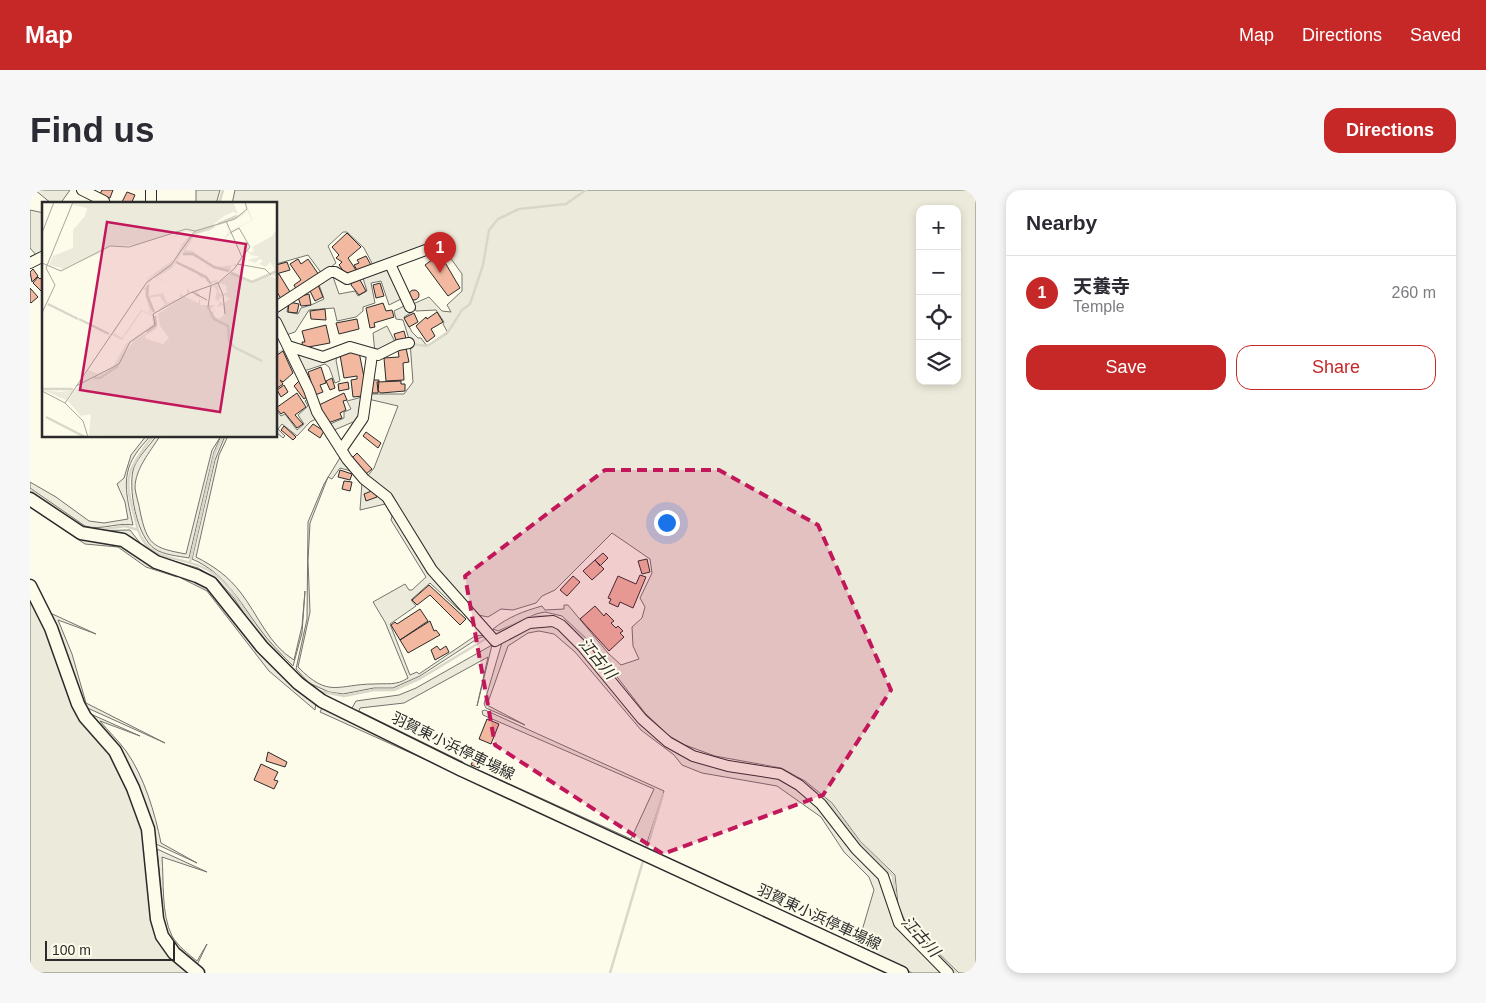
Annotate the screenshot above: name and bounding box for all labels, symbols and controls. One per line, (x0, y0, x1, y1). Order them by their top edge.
text: Map (25, 21, 73, 48)
text: Map (1239, 25, 1274, 45)
text: Directions (1302, 25, 1382, 45)
text: Saved (1410, 25, 1461, 45)
button: Directions (1324, 108, 1456, 153)
text: Find us (30, 110, 154, 149)
inset map (42, 202, 278, 438)
map controls (916, 205, 961, 385)
button: + (916, 205, 961, 250)
text: Nearby (1026, 211, 1097, 234)
pin: 1 (424, 232, 456, 273)
button: − (916, 250, 961, 295)
text: 天養寺 (1073, 276, 1130, 297)
text: 1 (1038, 284, 1046, 301)
text: 260 m (1392, 284, 1436, 301)
button: locate (916, 295, 961, 340)
text: Temple (1073, 298, 1125, 315)
button: layers (916, 340, 961, 385)
button: Save (1026, 345, 1226, 390)
button: Share (1236, 345, 1436, 390)
your location (654, 510, 680, 536)
water label: 江古川 (576, 634, 621, 684)
street label: 羽賀東小浜停車場線 (389, 708, 518, 783)
street label: 羽賀東小浜停車場線 (754, 880, 884, 953)
water label: 江古川 (898, 913, 944, 961)
scale bar (45, 938, 175, 961)
text: 100 m (52, 942, 91, 958)

